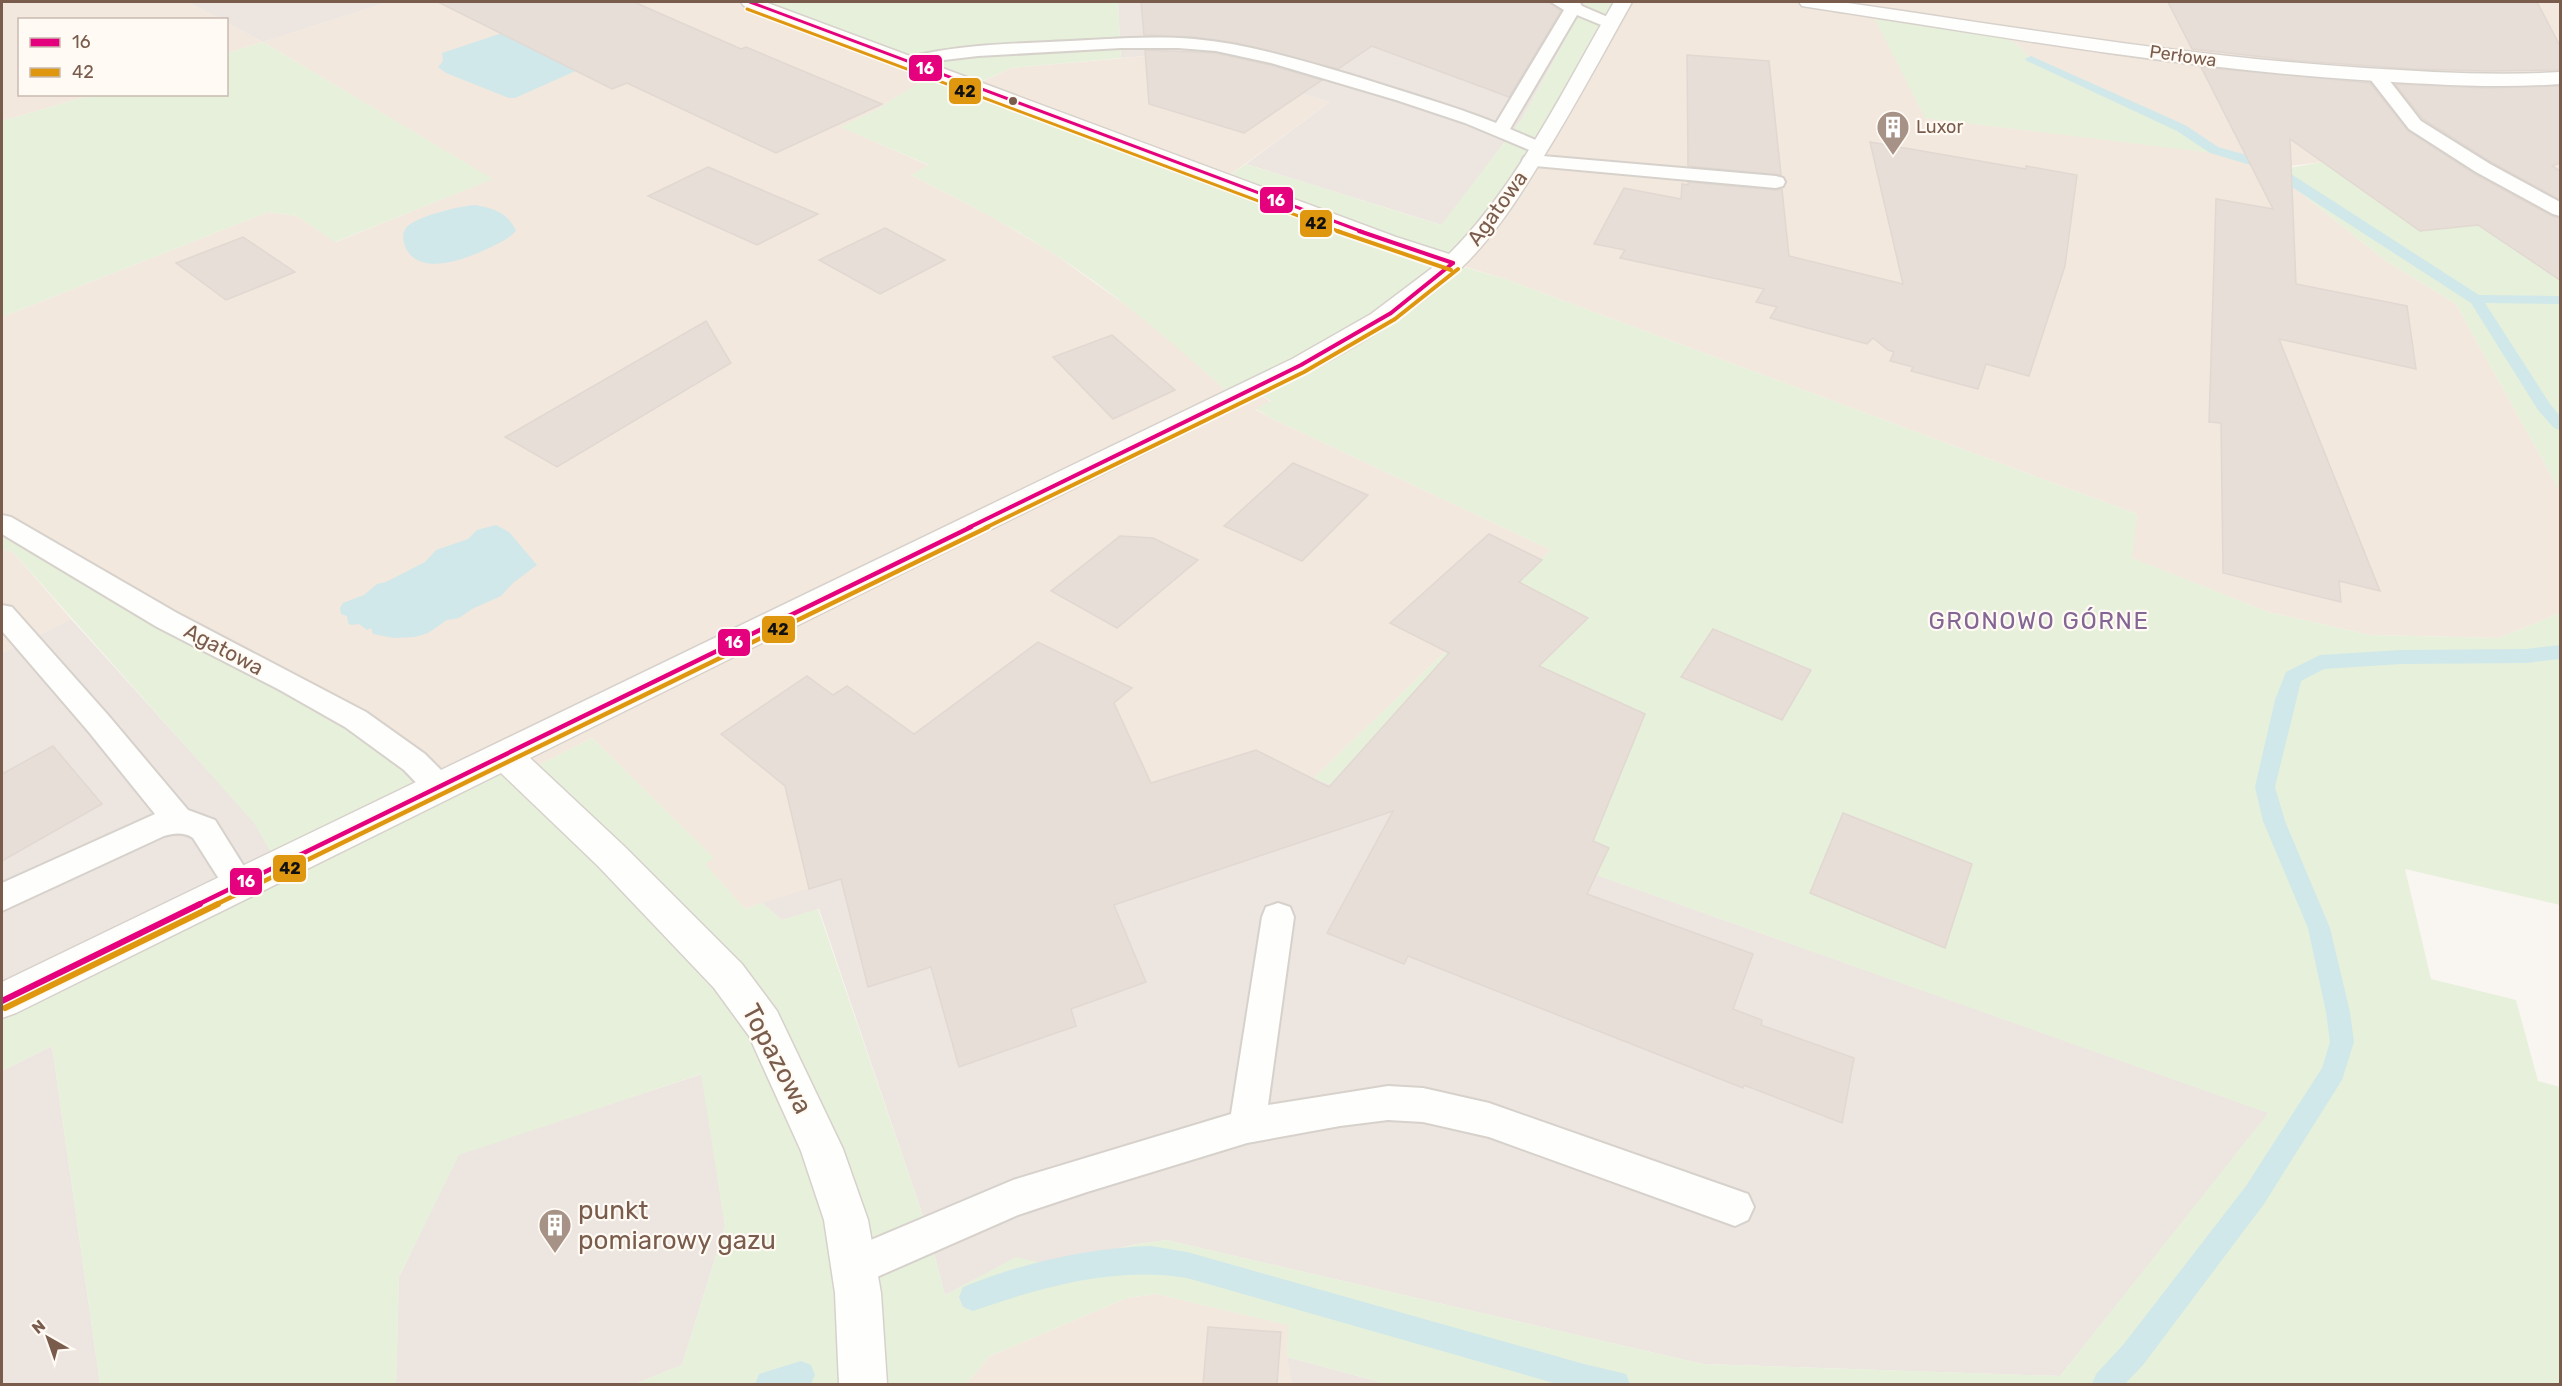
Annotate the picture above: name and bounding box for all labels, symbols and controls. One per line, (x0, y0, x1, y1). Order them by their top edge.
legend (18, 18, 228, 96)
text: 16 (72, 31, 91, 53)
street label: Perłowa (2148, 40, 2218, 72)
line badge: 16 (908, 54, 943, 82)
text: 16 (916, 59, 934, 78)
text: 42 (72, 61, 94, 83)
line badge: 42 (948, 77, 982, 105)
text: 42 (954, 82, 976, 101)
unlabelled marker (1007, 95, 1019, 107)
building icon: Luxor (1875, 109, 1911, 156)
place label: Luxor (1916, 116, 1963, 138)
street label: Agatowa (1462, 166, 1532, 250)
line badge: 16 (1259, 186, 1294, 214)
text: 16 (1267, 191, 1285, 210)
line badge: 42 (1299, 209, 1333, 238)
text: 42 (1305, 214, 1327, 233)
district label: GRONOWO GÓRNE (1928, 607, 2150, 635)
line badge: 42 (761, 615, 796, 644)
street label: Agatowa (180, 618, 268, 680)
text: 42 (767, 620, 789, 639)
line badge: 16 (717, 628, 751, 657)
text: 16 (725, 633, 743, 652)
line badge: 42 (272, 854, 307, 883)
text: 42 (279, 859, 301, 878)
line badge: 16 (229, 867, 263, 896)
text: 16 (237, 872, 255, 891)
street label: Topazowa (735, 999, 819, 1119)
place label: punkt pomiarowy gazu (578, 1195, 776, 1256)
building icon: punkt pomiarowy gazu (537, 1207, 573, 1254)
north arrow (18, 1308, 78, 1368)
text: N (28, 1316, 49, 1338)

